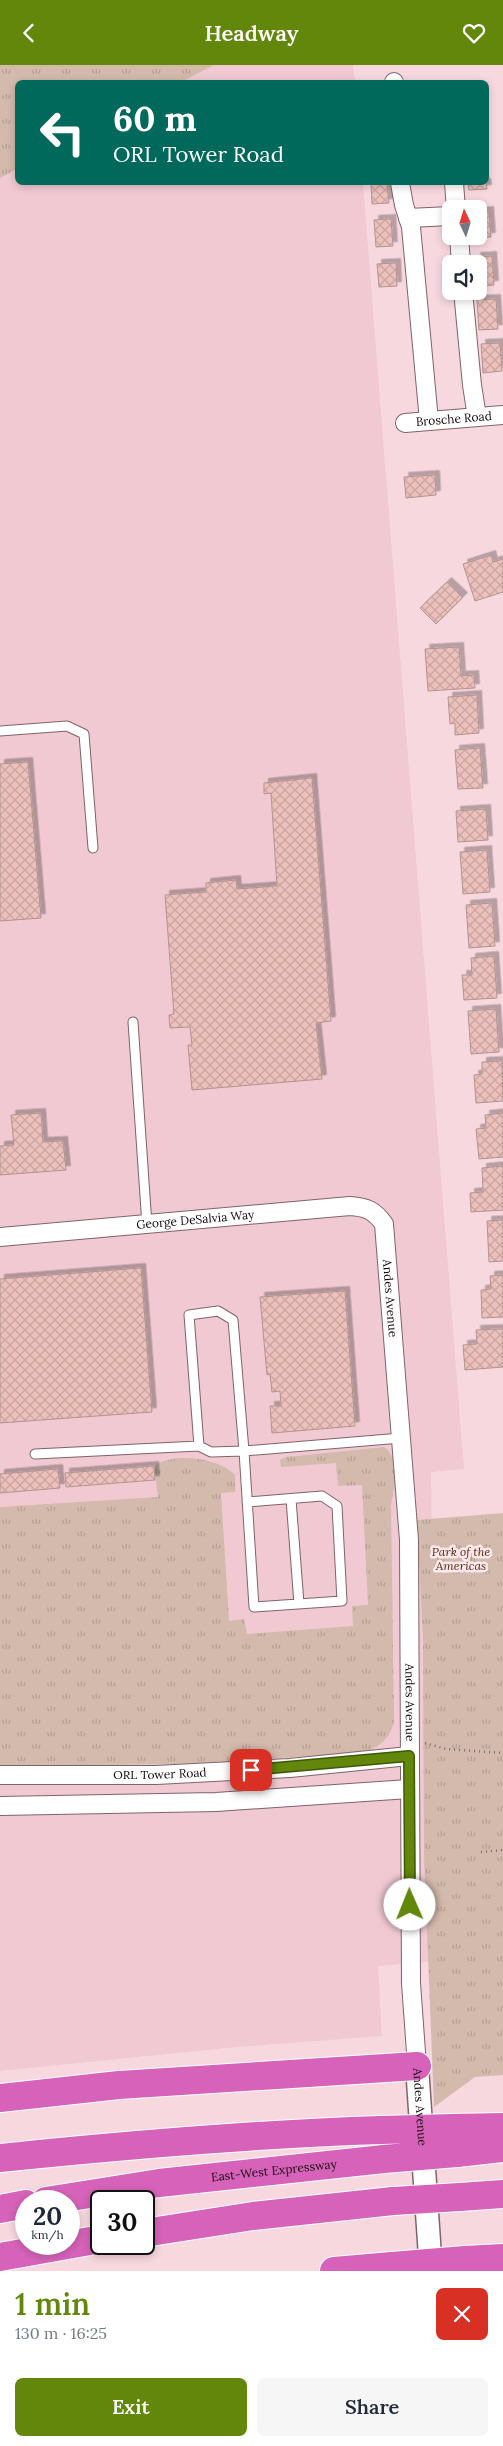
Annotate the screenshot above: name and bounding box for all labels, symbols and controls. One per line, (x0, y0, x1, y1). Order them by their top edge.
icon: back (15, 19, 43, 47)
text: Headway (204, 19, 299, 47)
icon: heart (460, 19, 488, 47)
text: 60 m (113, 96, 197, 141)
icon: left (30, 100, 95, 165)
text: ORL Tower Road (113, 140, 284, 168)
north arrow (442, 200, 488, 245)
map controls (442, 200, 487, 300)
button: sound (442, 255, 487, 300)
street label: Brosche Road (415, 408, 492, 429)
street label: George DeSalvia Way (136, 1206, 255, 1232)
street label: Andes Avenue (380, 1258, 401, 1338)
park label: Park of the Americas (432, 1544, 491, 1573)
street label: Andes Avenue (403, 1662, 418, 1742)
pin (230, 1749, 272, 1791)
icon: arrive (237, 1756, 265, 1784)
street label: ORL Tower Road (113, 1764, 207, 1782)
position arrow (383, 1878, 435, 1930)
street label: Andes Avenue (410, 2066, 430, 2147)
street label: East-West Expressway (210, 2156, 338, 2184)
speed limit sign: 30 (90, 2190, 155, 2255)
text: 20 (33, 2200, 62, 2232)
text: km/h (31, 2227, 64, 2242)
text: 1 min (15, 2285, 90, 2323)
button: close (436, 2288, 488, 2340)
text: 130 m · 16:25 (15, 2323, 107, 2343)
button: Exit (15, 2378, 247, 2436)
button: Share (257, 2378, 488, 2436)

